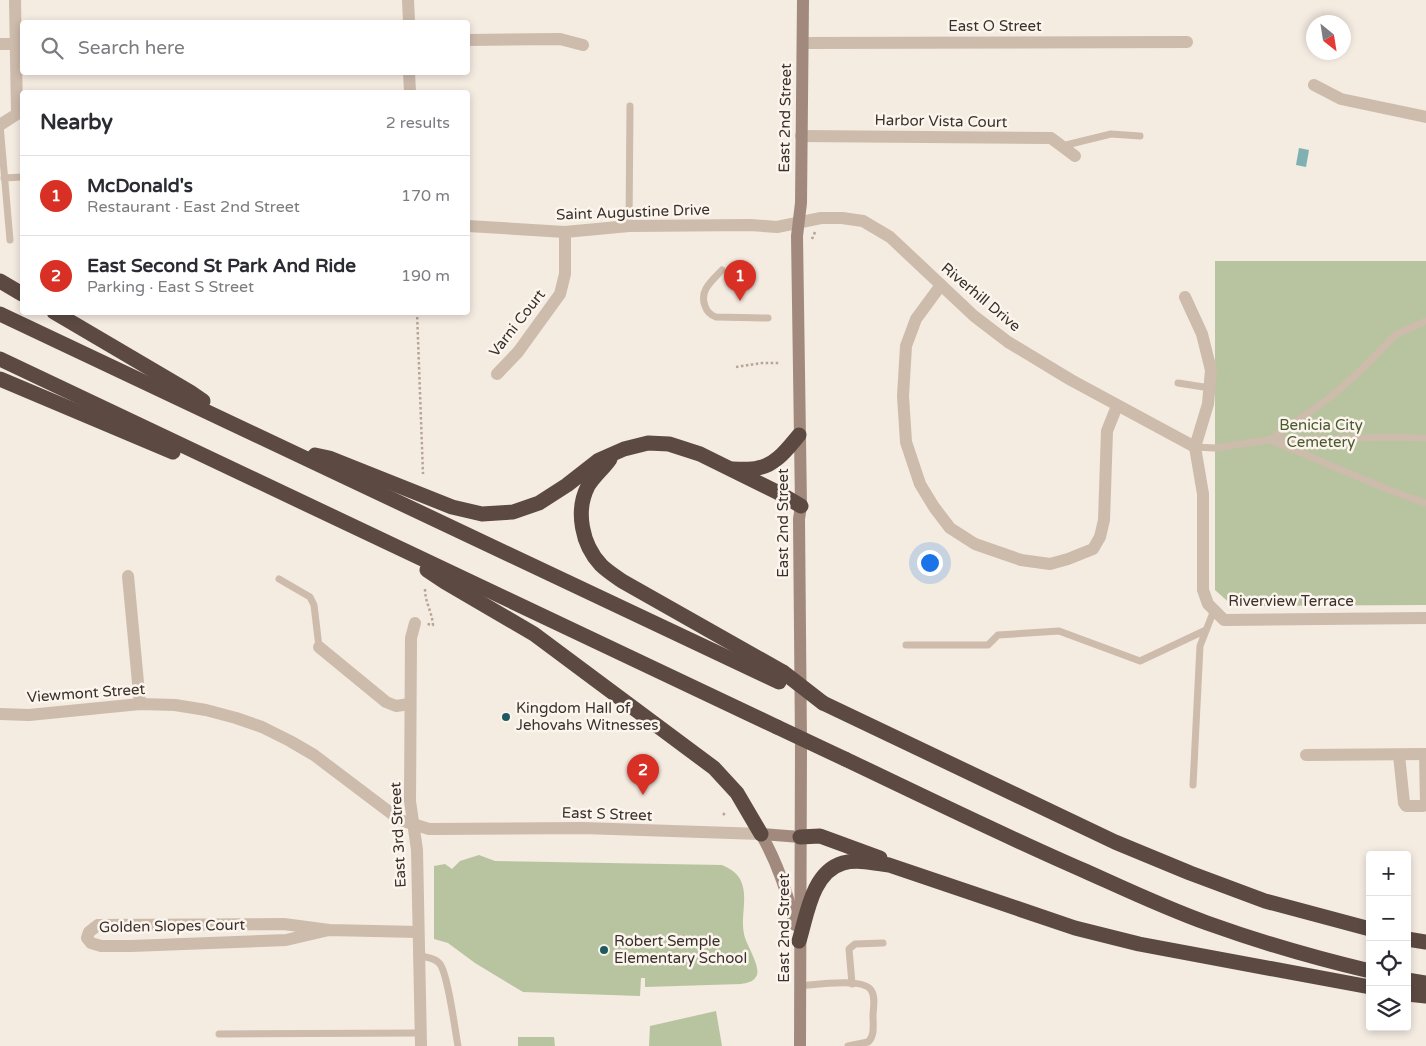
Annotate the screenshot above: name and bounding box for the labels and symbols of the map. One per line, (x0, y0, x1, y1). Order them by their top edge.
north arrow (1306, 15, 1351, 60)
street label: East O Street (948, 17, 1042, 35)
street label: East 2nd Street (775, 63, 795, 173)
street label: Harbor Vista Court (874, 111, 1008, 131)
street label: Saint Augustine Drive (556, 200, 710, 224)
street label: Riverhill Drive (938, 259, 1024, 335)
pin: 1 (724, 260, 756, 301)
street label: Varni Court (485, 286, 549, 360)
park label: Benicia City Cemetery (1279, 416, 1363, 451)
street label: East 2nd Street (774, 468, 792, 578)
your location (917, 550, 943, 576)
street label: Riverview Terrace (1228, 592, 1354, 610)
street label: Viewmont Street (26, 680, 146, 706)
place label: Kingdom Hall of Jehovahs Witnesses (516, 699, 658, 734)
marker: Kingdom Hall of Jehovahs Witnesses (500, 711, 512, 723)
pin: 2 (627, 754, 659, 795)
street label: East 3rd Street (386, 781, 410, 888)
street label: East S Street (561, 803, 653, 825)
street label: East 2nd Street (775, 873, 793, 983)
street label: Golden Slopes Court (99, 916, 245, 936)
place label: Robert Semple Elementary School (614, 932, 747, 967)
marker: Robert Semple Elementary School (598, 944, 610, 956)

